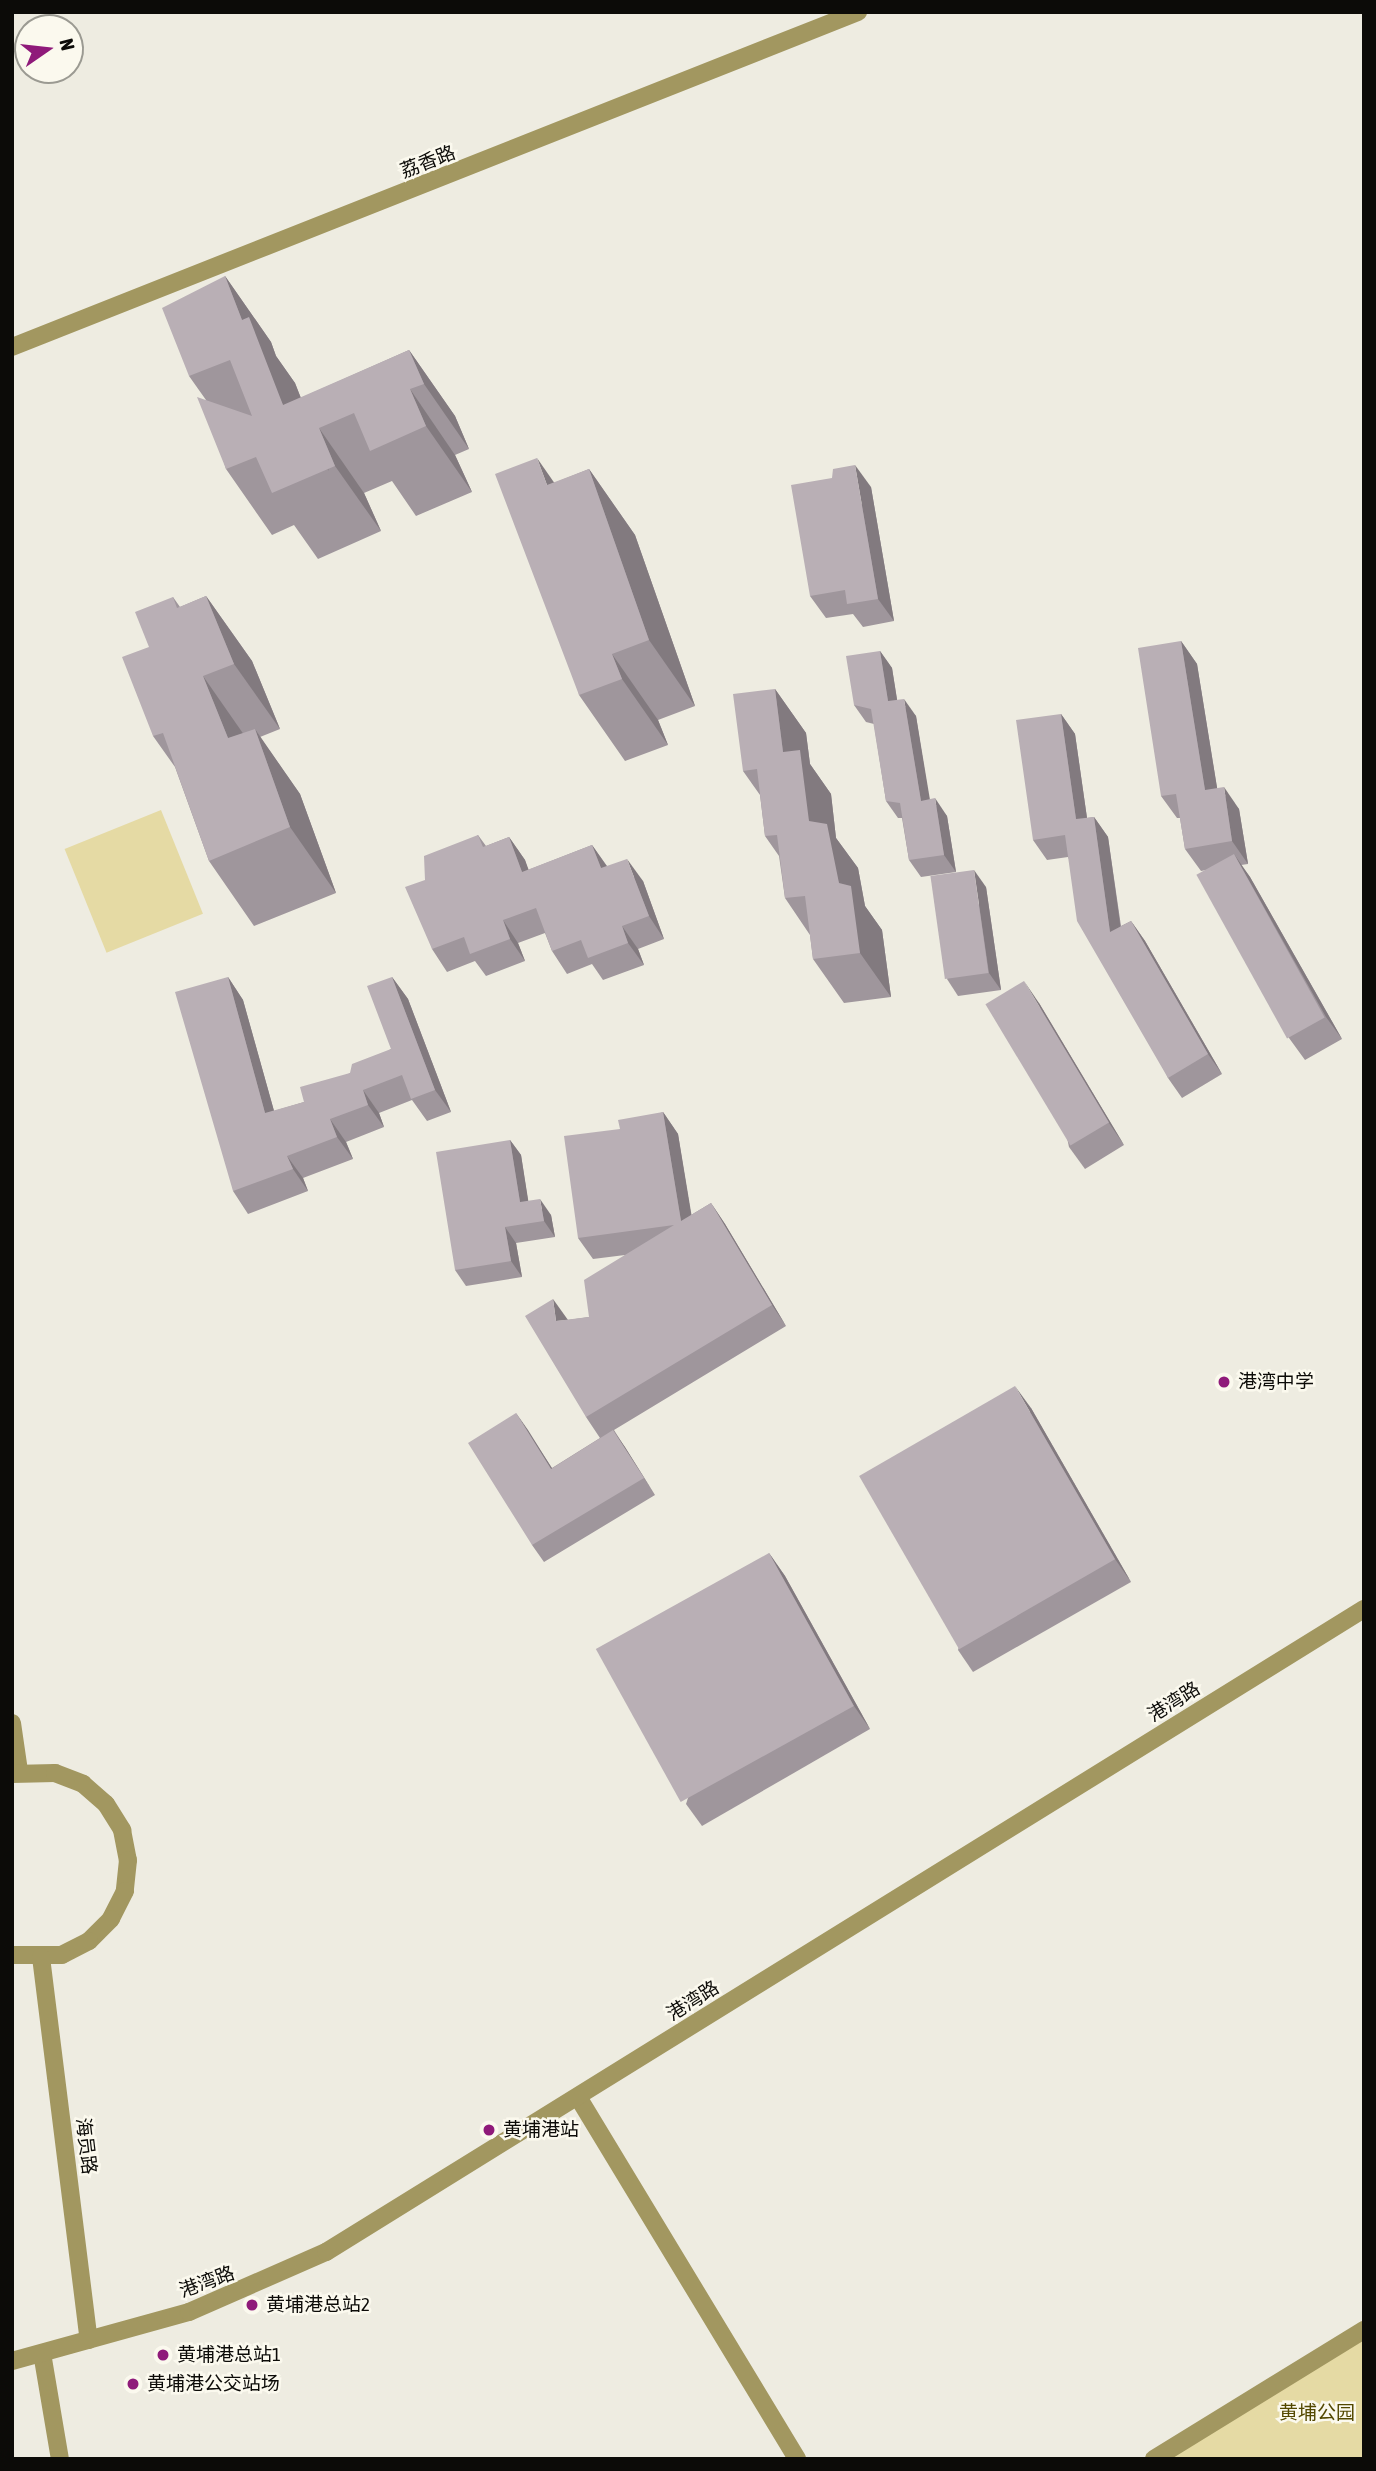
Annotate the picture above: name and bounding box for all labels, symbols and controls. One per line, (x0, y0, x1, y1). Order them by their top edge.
north arrow (14, 14, 84, 84)
text: N (55, 36, 79, 53)
street label: 荔香路 (397, 141, 459, 183)
place label: 港湾中学 (1238, 1371, 1314, 1393)
marker: 港湾中学 (1216, 1374, 1232, 1390)
street label: 港湾路 (1144, 1677, 1204, 1727)
street label: 港湾路 (663, 1976, 723, 2026)
street label: 海员路 (71, 2116, 101, 2176)
place label: 黄埔港站 (503, 2119, 579, 2141)
marker: 黄埔港站 (481, 2122, 497, 2138)
street label: 港湾路 (176, 2262, 238, 2302)
place label: 黄埔港总站2 (266, 2294, 370, 2316)
marker: 黄埔港总站2 (244, 2297, 260, 2313)
place label: 黄埔港总站1 (177, 2344, 281, 2366)
marker: 黄埔港总站1 (155, 2347, 171, 2363)
place label: 黄埔港公交站场 (147, 2373, 280, 2395)
marker: 黄埔港公交站场 (125, 2376, 141, 2392)
park label: 黄埔公园 (1279, 2402, 1355, 2424)

